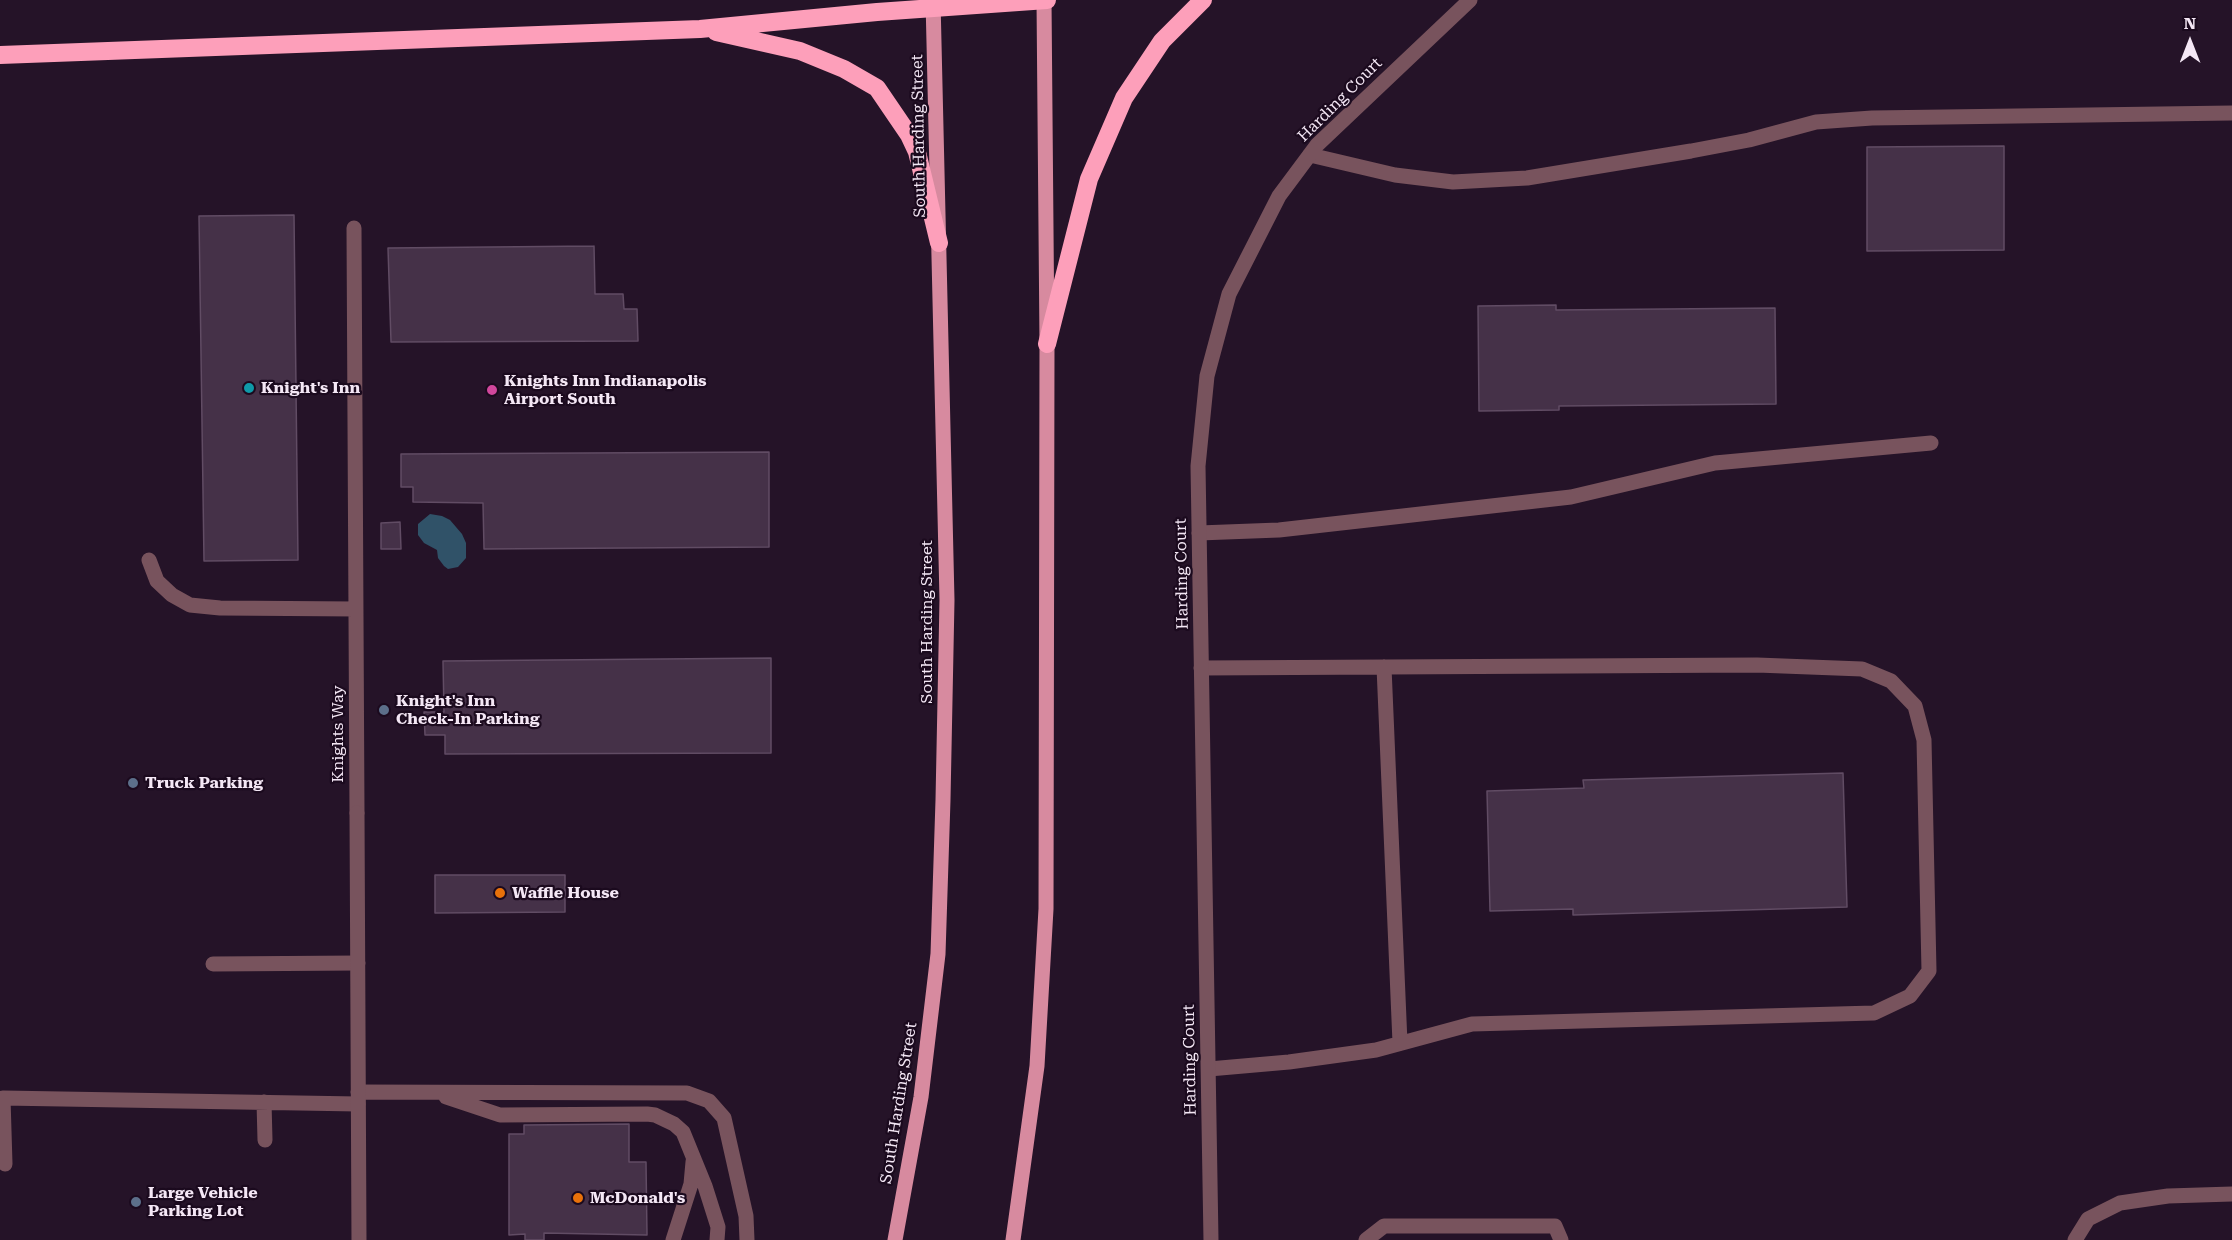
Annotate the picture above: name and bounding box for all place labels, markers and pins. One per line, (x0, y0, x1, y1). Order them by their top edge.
place label: Knights Inn Indianapolis Airport South (504, 371, 707, 409)
place label: Knight's Inn (261, 378, 360, 398)
marker: Knight's Inn (242, 381, 256, 395)
marker: Knights Inn Indianapolis Airport South (485, 383, 499, 397)
place label: Knight's Inn Check-In Parking (396, 691, 540, 729)
marker: Knight's Inn Check-In Parking (377, 703, 391, 717)
place label: Truck Parking (145, 773, 263, 793)
marker: Truck Parking (126, 776, 140, 790)
place label: Waffle House (512, 883, 619, 903)
marker: Waffle House (493, 886, 507, 900)
place label: Large Vehicle Parking Lot (148, 1183, 258, 1221)
place label: McDonald's (590, 1188, 685, 1208)
marker: McDonald's (571, 1191, 585, 1205)
marker: Large Vehicle Parking Lot (129, 1195, 143, 1209)

